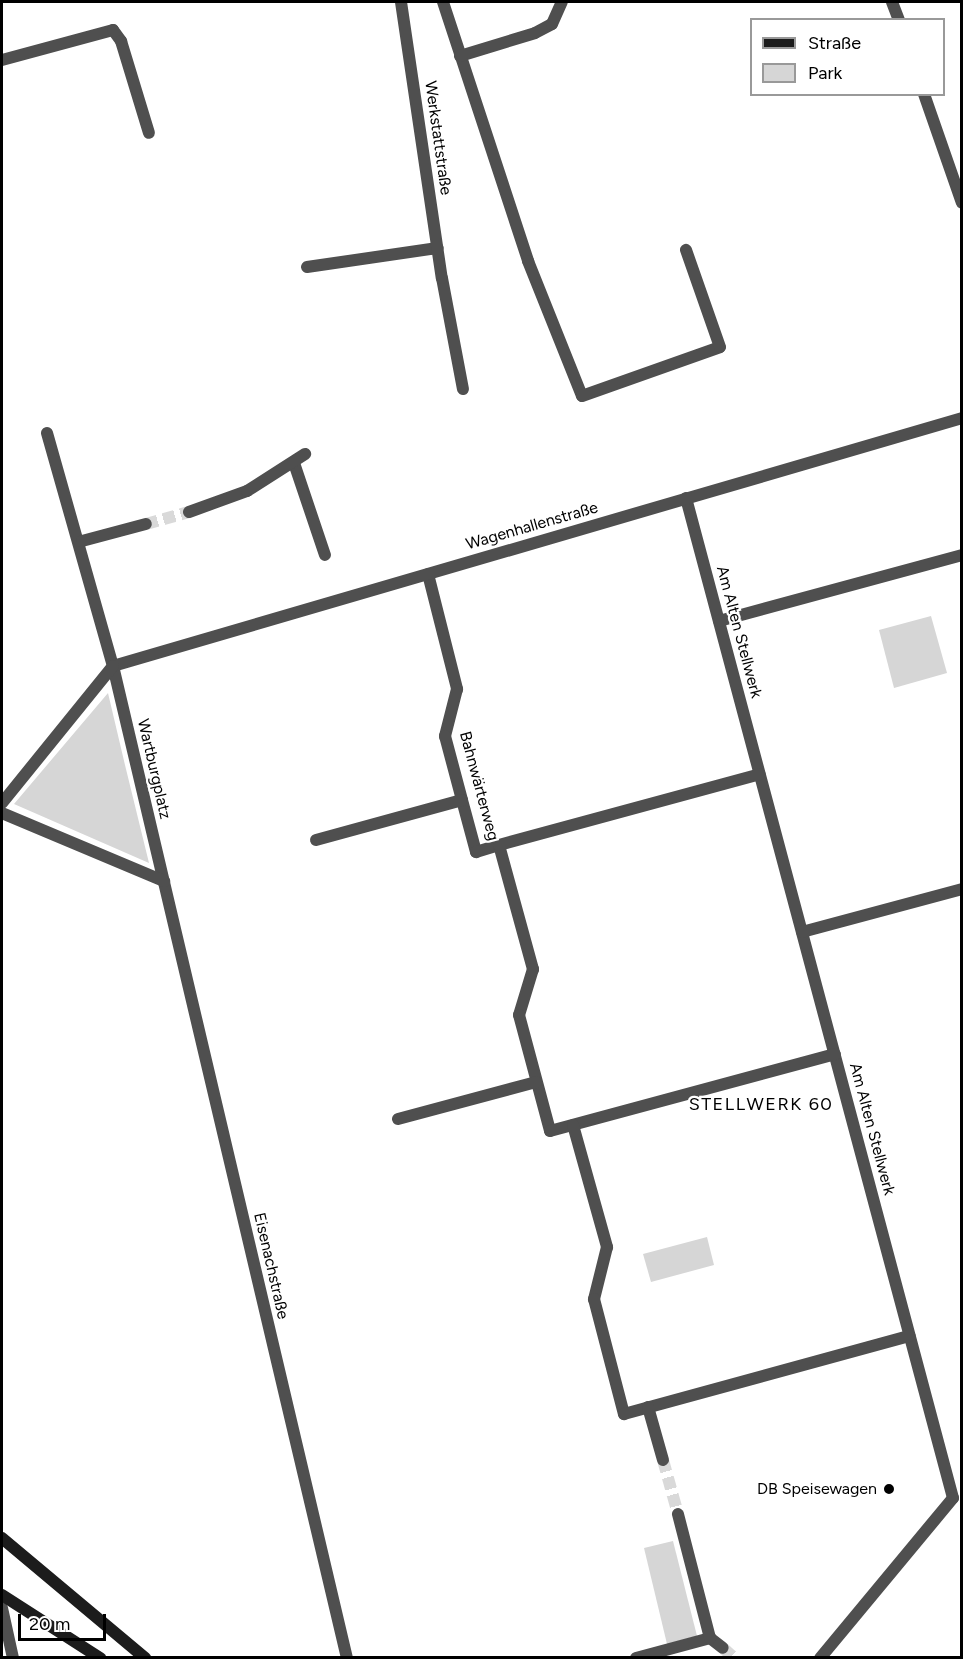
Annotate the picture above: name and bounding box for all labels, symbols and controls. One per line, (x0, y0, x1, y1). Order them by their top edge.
legend (750, 18, 945, 96)
text: Straße (808, 32, 861, 54)
text: Park (808, 62, 842, 84)
street label: Werkstattstraße (420, 80, 456, 196)
street label: Wagenhallenstraße (464, 498, 600, 554)
street label: Am Alten Stellwerk (712, 564, 766, 700)
street label: Wartburgplatz (133, 717, 175, 821)
street label: Bahnwärterweg (455, 729, 503, 843)
street label: Am Alten Stellwerk (845, 1061, 899, 1197)
district label: STELLWERK 60 (689, 1093, 833, 1115)
street label: Eisenachstraße (249, 1211, 293, 1321)
place label: DB Speisewagen (757, 1479, 877, 1499)
marker: DB Speisewagen (882, 1482, 896, 1496)
scale bar (21, 1602, 110, 1640)
text: 20 m (29, 1613, 70, 1635)

